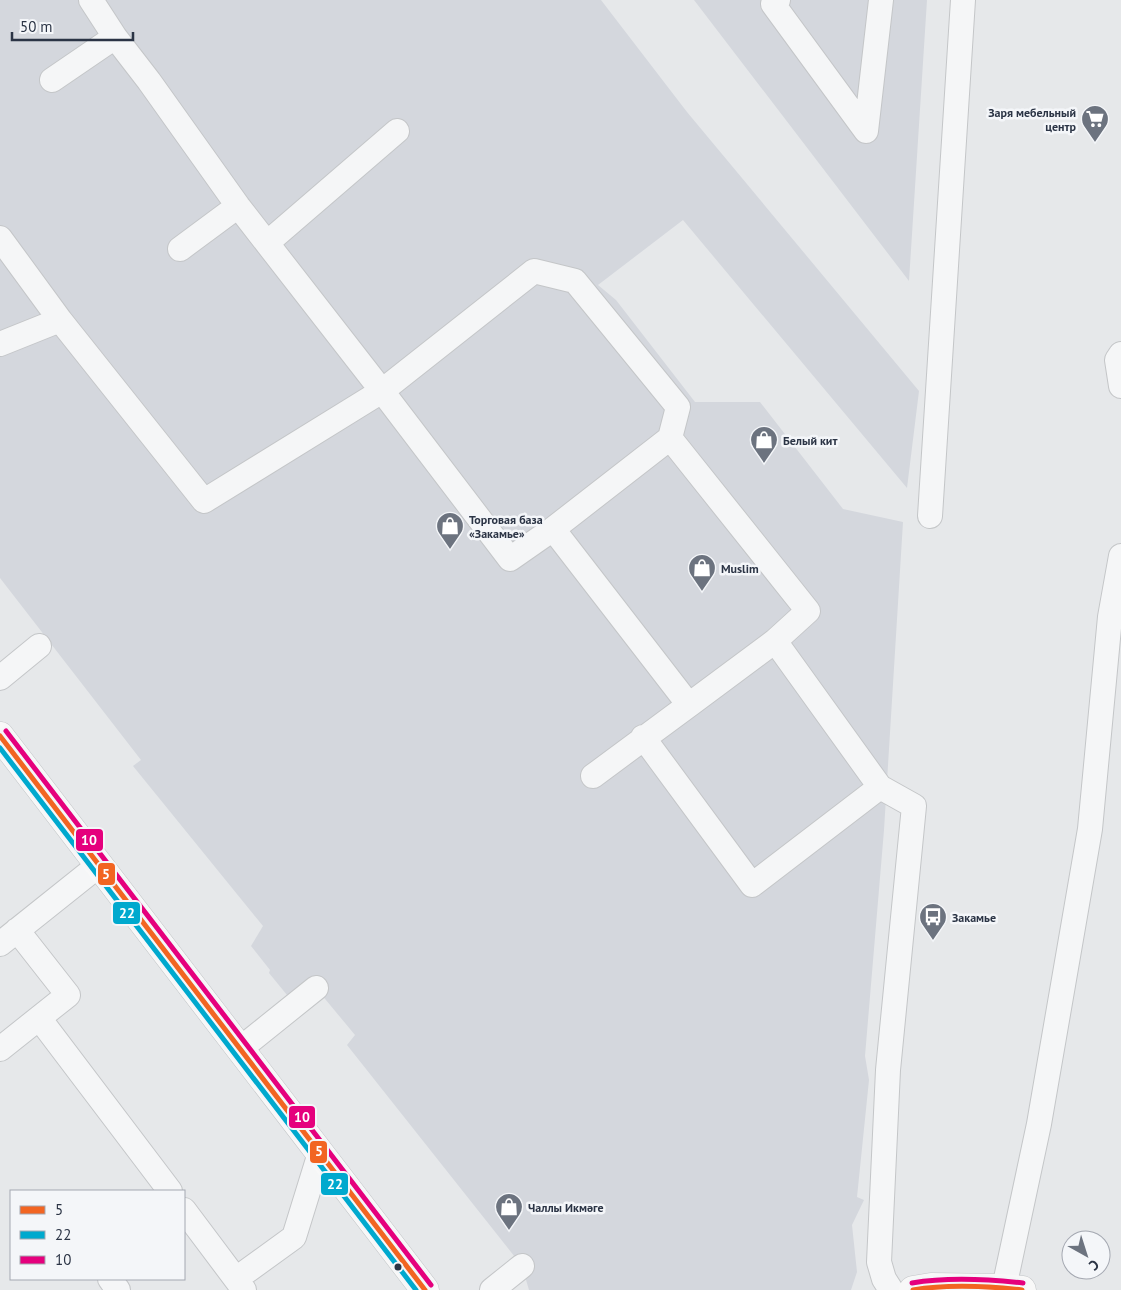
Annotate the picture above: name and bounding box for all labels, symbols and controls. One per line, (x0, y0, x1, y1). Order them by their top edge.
scale bar (12, 10, 134, 42)
text: 50 m (20, 17, 53, 36)
supermarket icon: Заря мебельный центр (1080, 104, 1110, 143)
place label: Заря мебельный центр (988, 105, 1077, 134)
shop icon: Белый кит (749, 425, 779, 464)
place label: Белый кит (783, 433, 837, 448)
shop icon: Торговая база «Закамье» (435, 511, 465, 550)
place label: Торговая база «Закамье» (469, 512, 543, 541)
shop icon: Muslim (687, 553, 717, 592)
place label: Muslim (721, 561, 759, 576)
line badge: 10 (75, 828, 104, 852)
text: 10 (81, 831, 97, 849)
line badge: 5 (97, 862, 116, 886)
text: 5 (102, 865, 110, 883)
line badge: 22 (112, 901, 141, 925)
bus stop icon: Закамье (918, 902, 948, 941)
text: 22 (119, 904, 135, 922)
place label: Закамье (952, 910, 996, 925)
line badge: 10 (288, 1105, 316, 1129)
text: 10 (294, 1108, 310, 1126)
line badge: 5 (309, 1140, 328, 1164)
text: 5 (315, 1142, 323, 1160)
line badge: 22 (320, 1172, 349, 1196)
text: 22 (327, 1175, 343, 1193)
legend (10, 1190, 185, 1280)
shop icon: Чаллы Икмәге (494, 1192, 524, 1231)
text: 5 (55, 1200, 63, 1219)
place label: Чаллы Икмәге (528, 1200, 604, 1215)
text: 22 (55, 1225, 71, 1244)
north arrow (1061, 1230, 1111, 1280)
text: 10 (55, 1250, 71, 1269)
text: С (1085, 1256, 1103, 1275)
unlabelled marker (393, 1262, 403, 1272)

